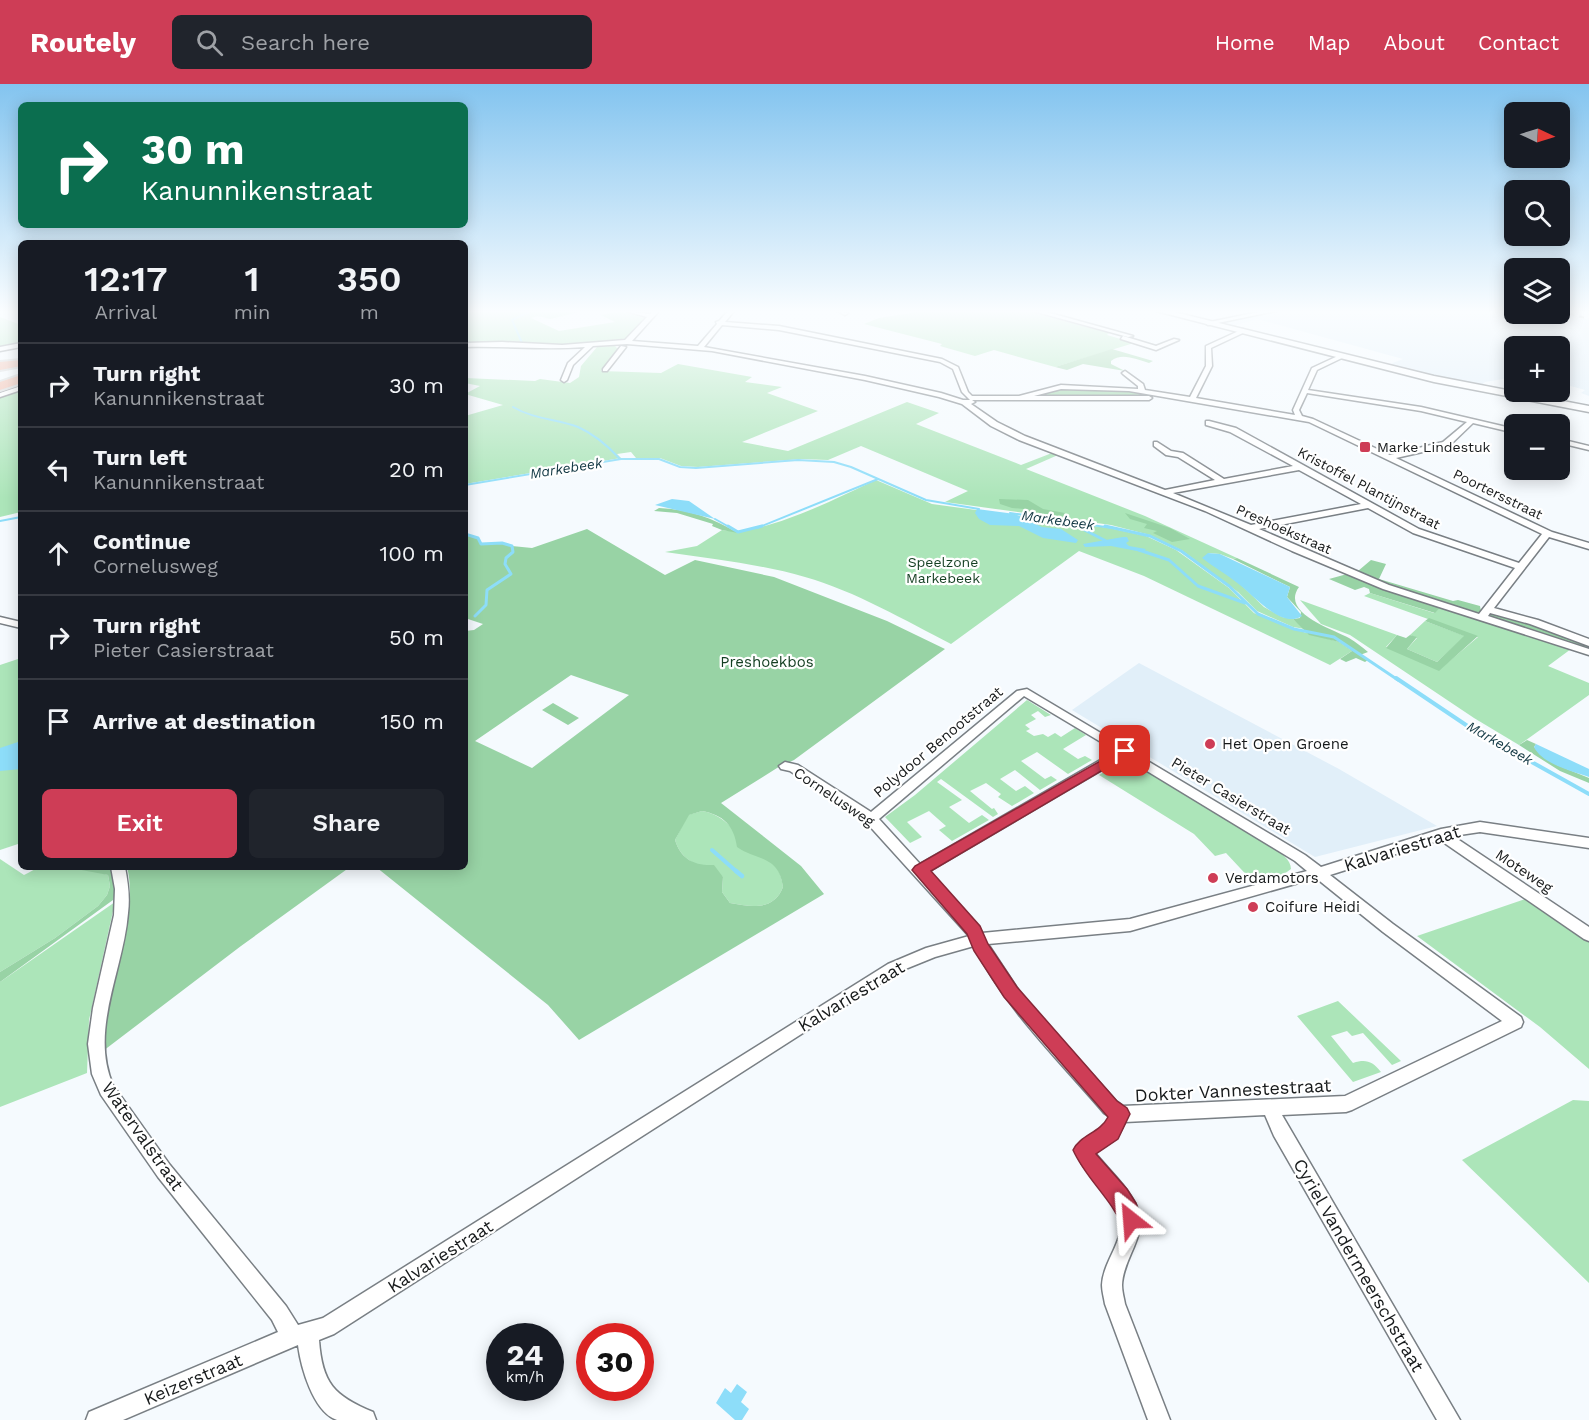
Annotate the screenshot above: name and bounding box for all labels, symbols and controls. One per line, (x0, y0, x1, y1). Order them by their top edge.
search box (172, 15, 592, 69)
text: Routely (30, 26, 136, 59)
icon: search (193, 26, 226, 59)
text: Search here (241, 30, 370, 55)
text: Home (1215, 30, 1275, 55)
text: Map (1308, 30, 1351, 55)
text: About (1384, 30, 1445, 55)
text: Contact (1478, 30, 1559, 55)
north arrow (1504, 102, 1570, 168)
map controls (1504, 102, 1570, 480)
text: 30 m (141, 125, 245, 174)
icon: right (42, 126, 120, 204)
text: Kanunnikenstraat (141, 175, 372, 207)
button: search (1504, 180, 1570, 246)
text: 12:17 (84, 258, 168, 300)
text: 1 (245, 258, 260, 300)
text: 350 (337, 258, 402, 300)
button: layers (1504, 258, 1570, 324)
text: Arrival (95, 300, 157, 324)
text: min (234, 300, 270, 324)
text: m (360, 300, 379, 324)
button: + (1504, 336, 1570, 402)
text: Turn right (93, 361, 200, 386)
icon: right (42, 369, 75, 402)
text: 30 m (389, 373, 444, 398)
text: Kanunnikenstraat (93, 386, 264, 410)
button: − (1504, 414, 1570, 480)
place label: Marke Lindestuk (1377, 439, 1491, 455)
marker: Marke Lindestuk (1358, 440, 1372, 454)
street label: Kristoffel Plantijnstraat (1295, 444, 1443, 532)
text: Turn left (93, 445, 187, 470)
icon: left (42, 453, 75, 486)
water label: Markebeek (529, 454, 604, 482)
text: 20 m (389, 457, 444, 482)
street label: Poortersstraat (1451, 465, 1545, 523)
text: Kanunnikenstraat (93, 470, 264, 494)
street label: Preshoekstraat (1234, 501, 1334, 557)
water label: Markebeek (1021, 507, 1096, 533)
text: Continue (93, 529, 191, 554)
icon: ahead (42, 537, 75, 570)
text: 100 m (380, 541, 444, 566)
text: Cornelusweg (93, 554, 218, 578)
park label: Speelzone Markebeek (906, 554, 980, 586)
text: Turn right (93, 613, 200, 638)
icon: right (42, 621, 75, 654)
text: 50 m (389, 625, 444, 650)
text: Pieter Casierstraat (93, 638, 274, 662)
park label: Preshoekbos (720, 653, 814, 671)
street label: Polydoor Benootstraat (870, 682, 1007, 801)
icon: arrive (42, 705, 75, 738)
text: Arrive at destination (93, 709, 316, 734)
text: 150 m (380, 709, 444, 734)
water label: Markebeek (1464, 718, 1536, 768)
pin (1099, 725, 1150, 776)
icon: arrive (1108, 734, 1141, 767)
place label: Het Open Groene (1222, 735, 1349, 753)
marker: Het Open Groene (1203, 737, 1217, 751)
street label: Pieter Casierstraat (1168, 753, 1294, 839)
street label: Cornelusweg (790, 763, 878, 831)
button: Exit (42, 789, 237, 858)
button: Share (249, 789, 444, 858)
street label: Kalvariestraat (1341, 820, 1463, 876)
street label: Moteweg (1492, 845, 1556, 897)
place label: Verdamotors (1225, 869, 1319, 887)
marker: Verdamotors (1206, 871, 1220, 885)
place label: Coifure Heidi (1265, 898, 1360, 916)
marker: Coifure Heidi (1246, 900, 1260, 914)
street label: Kalvariestraat (794, 956, 908, 1036)
street label: Dokter Vannestestraat (1134, 1074, 1332, 1106)
street label: Watervalstraat (98, 1077, 189, 1195)
street label: Cyriel Vandermeerschstraat (1289, 1155, 1429, 1376)
position arrow (1099, 1188, 1163, 1252)
street label: Kalvariestraat (383, 1215, 497, 1297)
speed limit sign: 30 (576, 1323, 654, 1401)
text: 24 (507, 1337, 543, 1372)
street label: Keizerstraat (141, 1349, 246, 1409)
text: km/h (506, 1368, 544, 1386)

